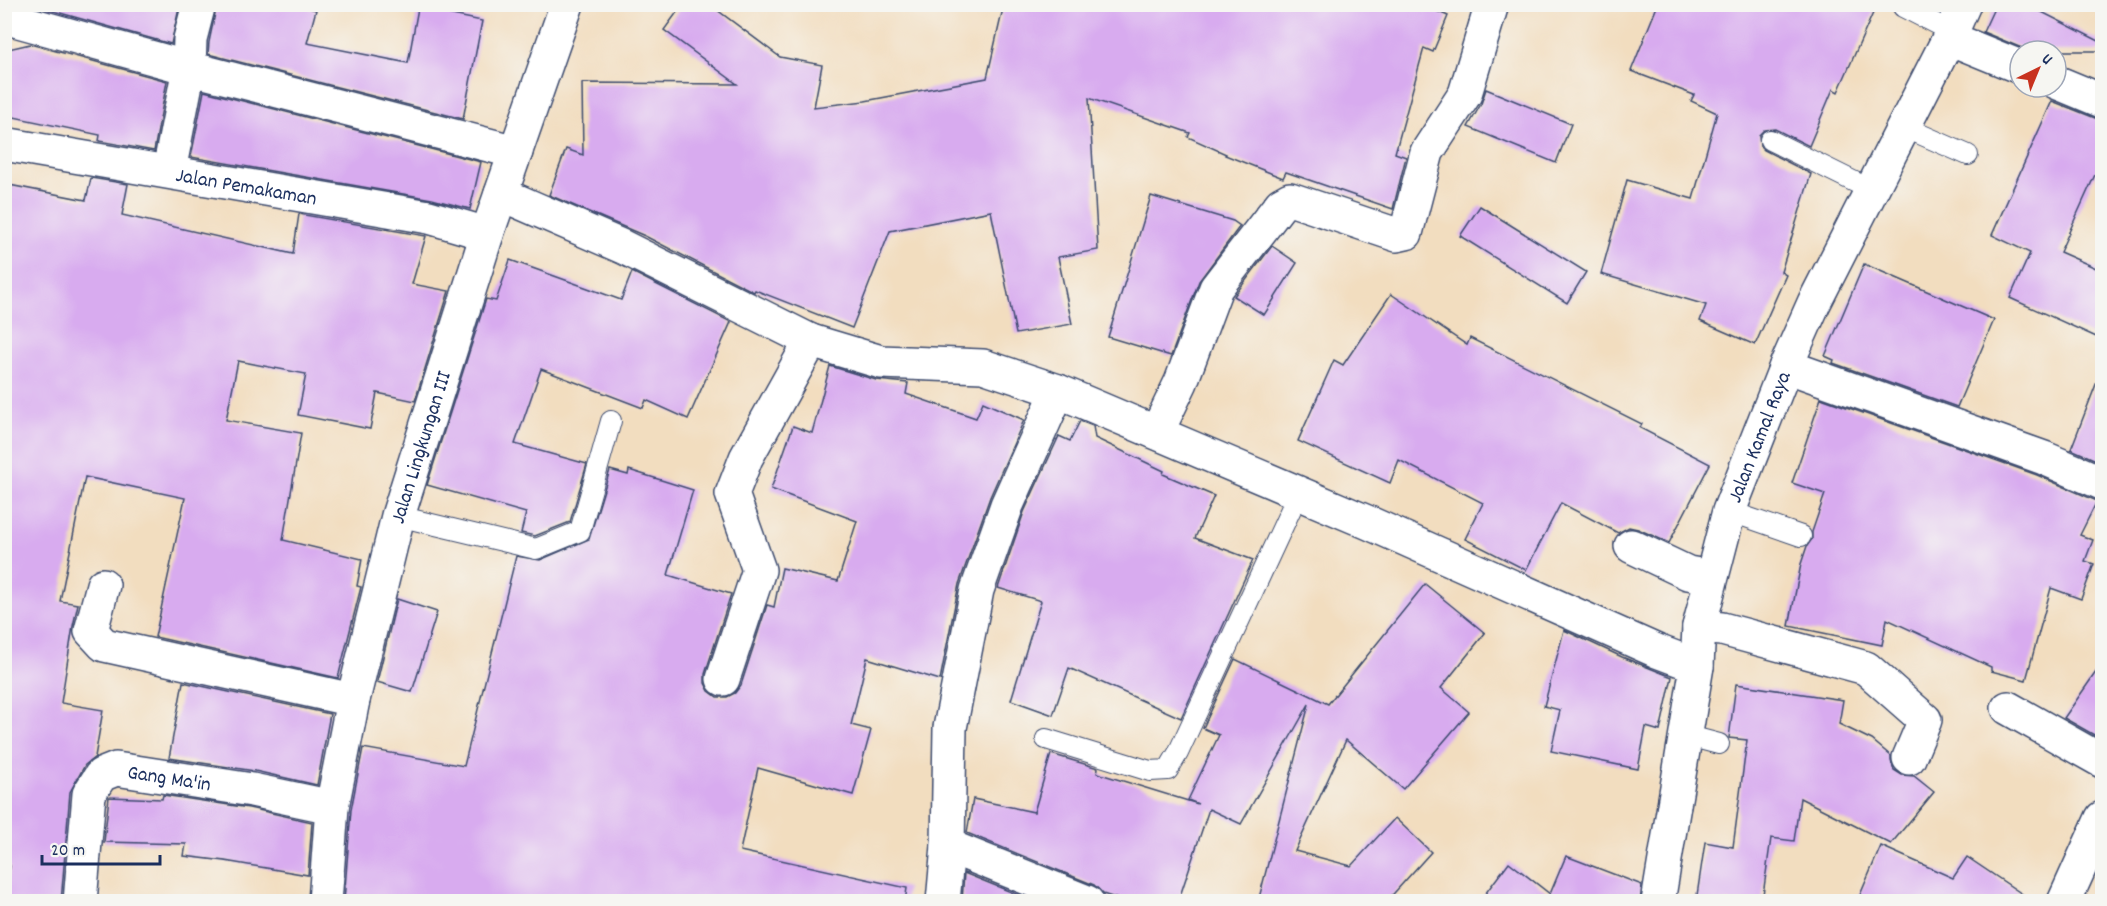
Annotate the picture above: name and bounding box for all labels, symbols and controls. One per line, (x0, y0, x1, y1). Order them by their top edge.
north arrow (2008, 39, 2068, 99)
text: U (2036, 49, 2057, 71)
street label: Jalan Pemakaman (173, 162, 319, 215)
street label: Jalan Kamal Raya (1722, 366, 1801, 508)
street label: Jalan Lingkungan III (385, 367, 461, 527)
street label: Gang Ma'in (125, 759, 213, 801)
scale bar (42, 828, 160, 866)
text: 20 m (51, 839, 85, 864)

